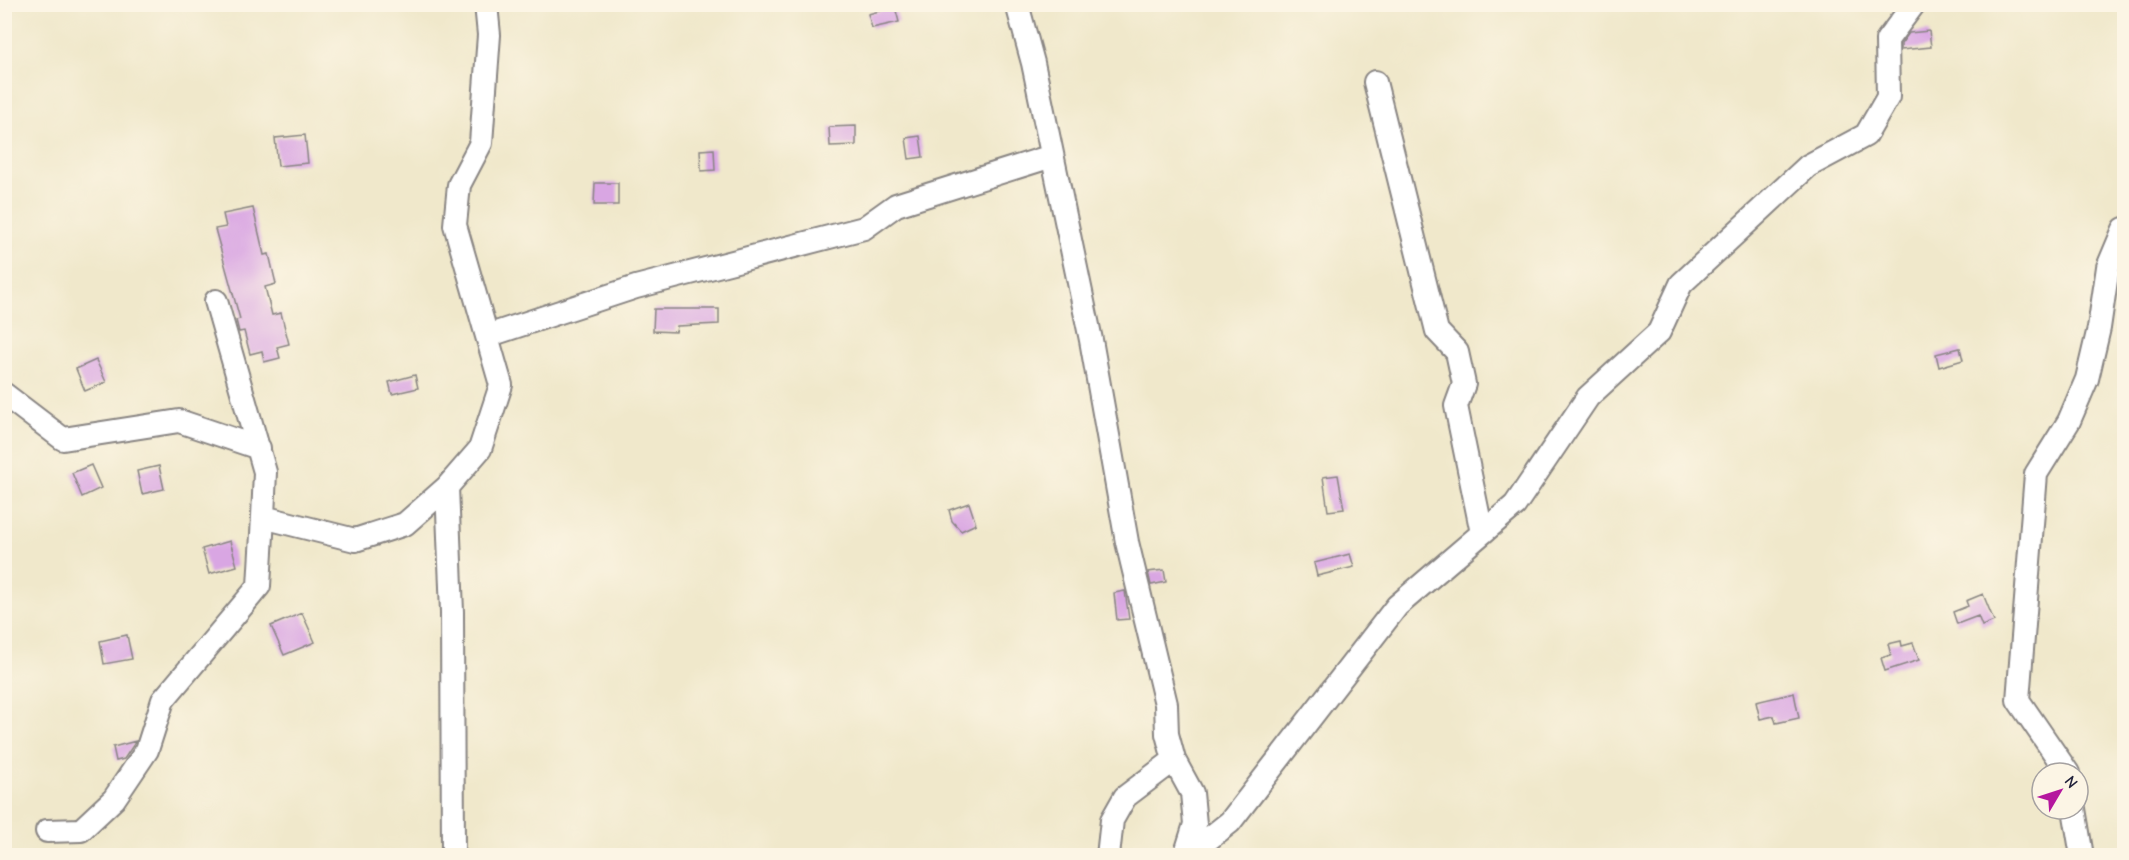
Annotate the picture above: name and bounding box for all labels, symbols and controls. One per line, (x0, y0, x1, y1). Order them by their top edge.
north arrow (2030, 761, 2090, 821)
text: N (2061, 772, 2081, 792)

